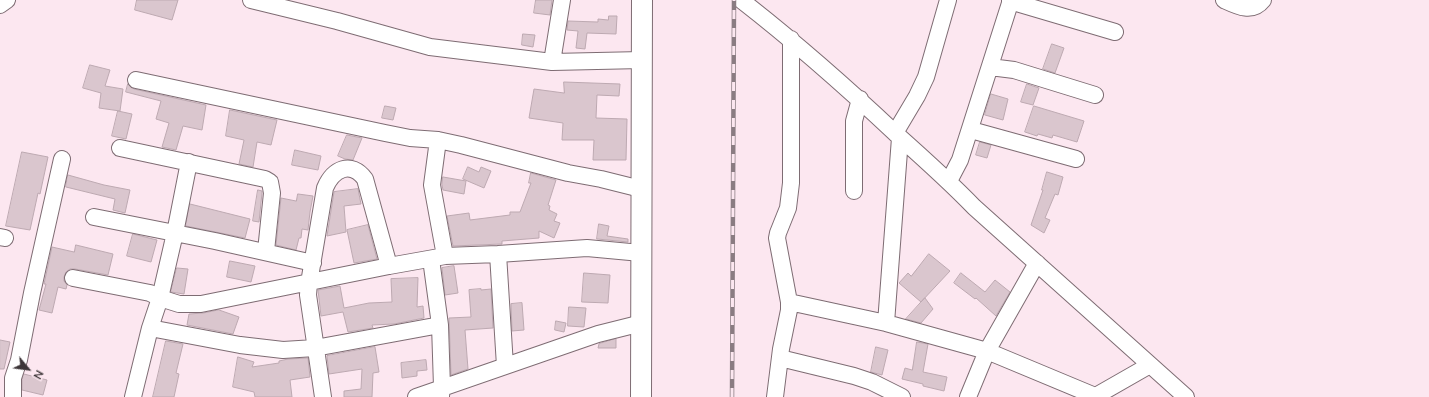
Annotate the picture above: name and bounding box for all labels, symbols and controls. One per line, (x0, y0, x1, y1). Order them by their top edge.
north arrow (8, 349, 48, 389)
text: N (30, 368, 47, 382)

